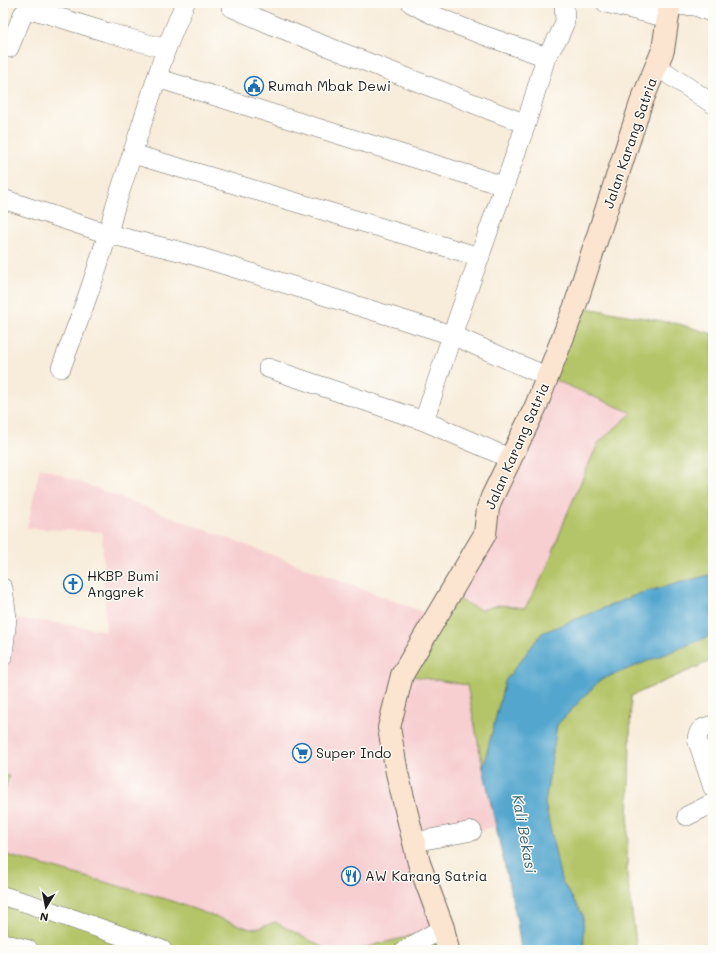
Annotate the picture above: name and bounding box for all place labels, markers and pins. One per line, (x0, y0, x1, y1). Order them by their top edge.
public building icon: Rumah Mbak Dewi (243, 75, 265, 97)
place label: Rumah Mbak Dewi (268, 76, 391, 95)
place label: HKBP Bumi Anggrek (87, 566, 159, 601)
church icon: HKBP Bumi Anggrek (62, 573, 84, 595)
supermarket icon: Super Indo (291, 742, 313, 764)
place label: Super Indo (316, 743, 391, 762)
restaurant icon: AW Karang Satria (340, 865, 362, 887)
place label: AW Karang Satria (365, 866, 488, 885)

